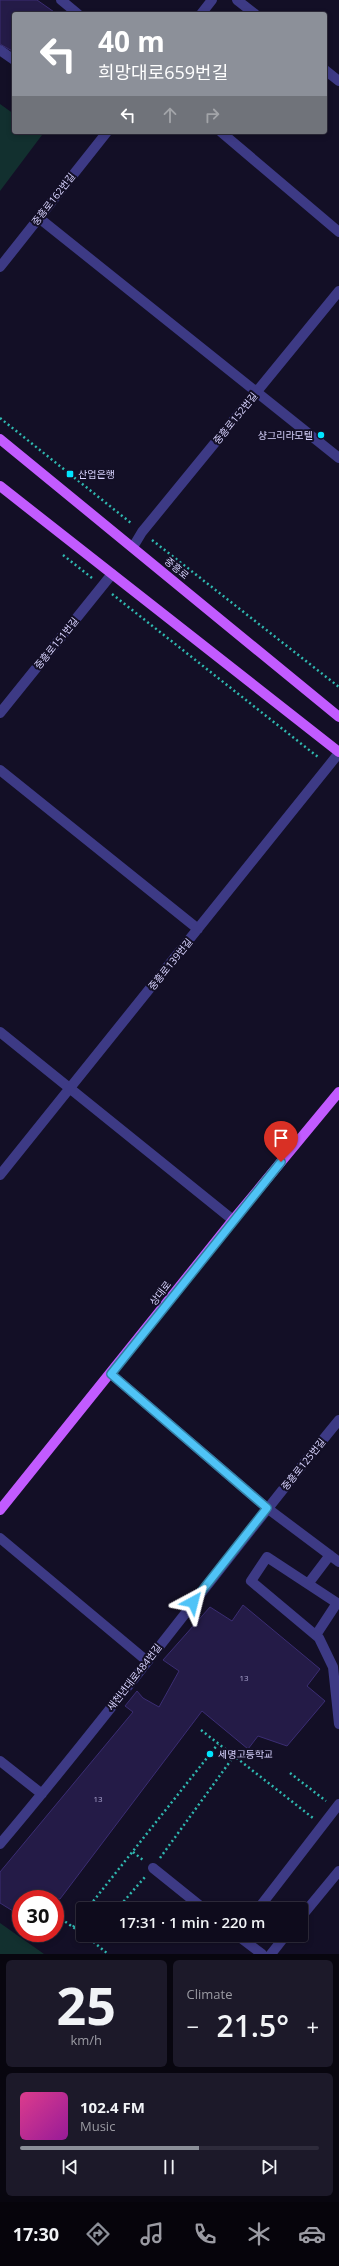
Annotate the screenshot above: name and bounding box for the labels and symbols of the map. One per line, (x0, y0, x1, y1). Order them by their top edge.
street label: 중흥로162번길 (28, 170, 78, 228)
street label: 중흥로152번길 (210, 389, 260, 447)
place label: 샹그리라모텔 (258, 428, 313, 442)
marker: 샹그리라모텔 (316, 430, 326, 440)
place label: 산업은행 (78, 467, 115, 481)
marker: 산업은행 (65, 469, 75, 479)
street label: 중흥로 (162, 554, 192, 582)
street label: 중흥로151번길 (31, 614, 81, 672)
street label: 중흥로139번길 (145, 935, 195, 993)
pin (264, 1121, 298, 1162)
street label: 상대로 (146, 1278, 174, 1308)
street label: 중흥로125번길 (278, 1435, 328, 1493)
position arrow (172, 1581, 214, 1623)
street label: 새천년대로484번길 (103, 1641, 165, 1713)
house number: 13 (239, 1672, 249, 1683)
place label: 세명고등학교 (218, 1747, 273, 1761)
marker: 세명고등학교 (205, 1749, 215, 1759)
house number: 13 (93, 1793, 103, 1804)
speed limit sign: 30 (12, 1890, 64, 1942)

